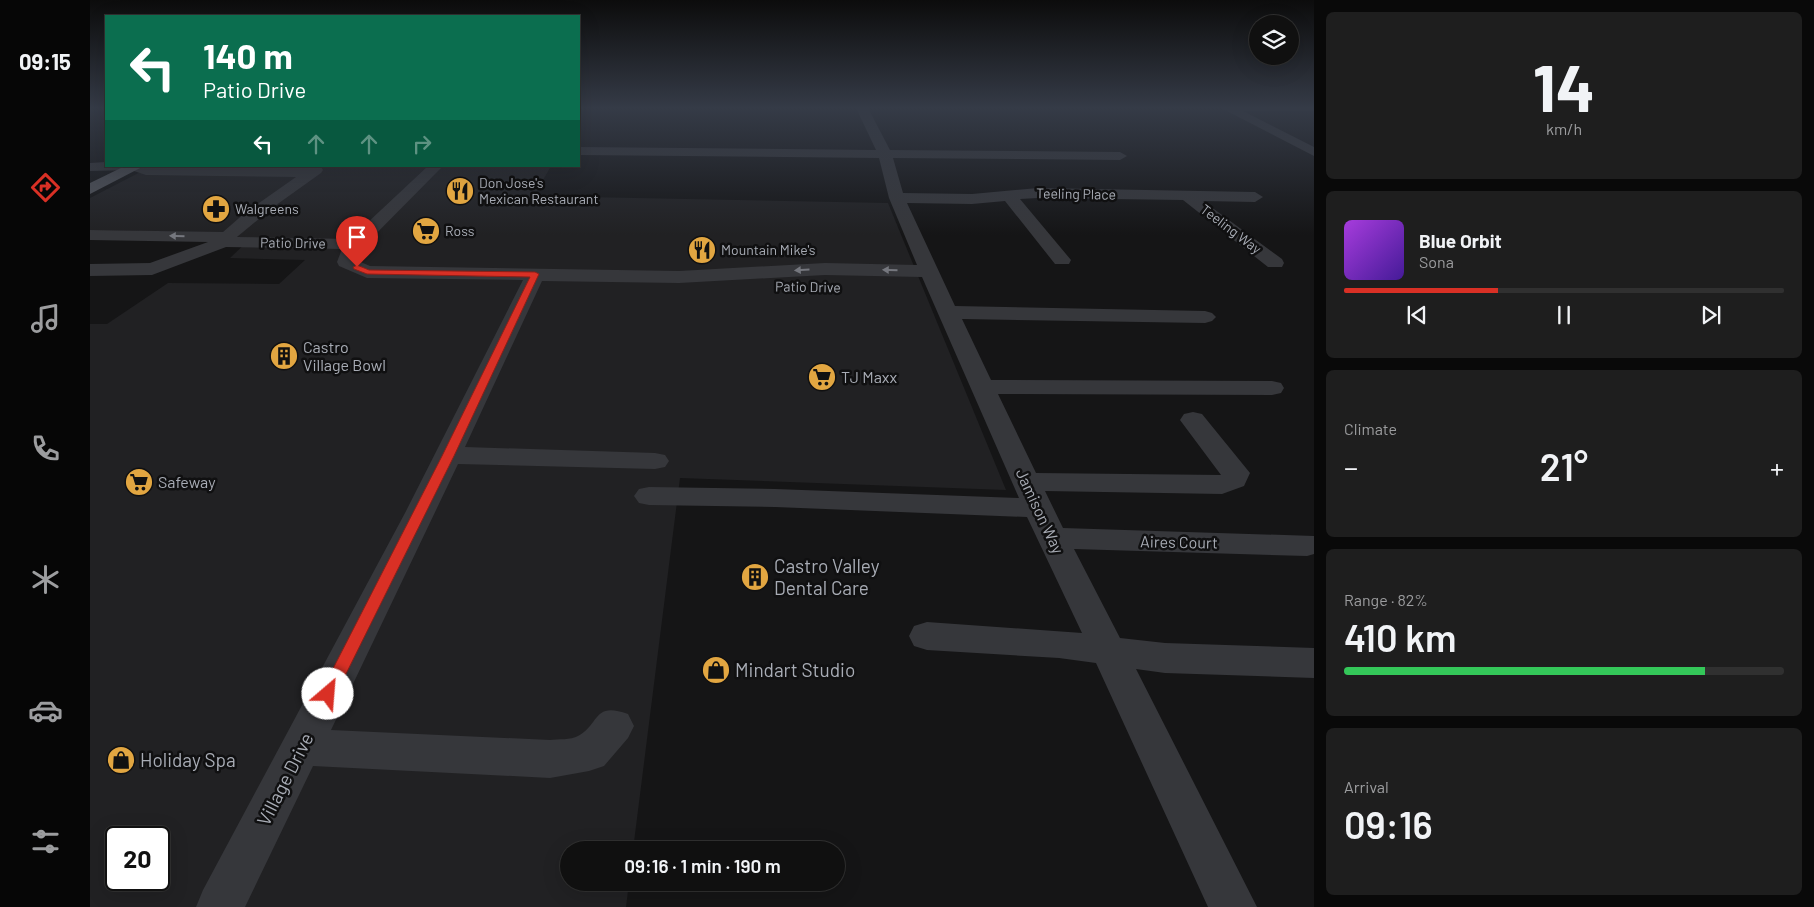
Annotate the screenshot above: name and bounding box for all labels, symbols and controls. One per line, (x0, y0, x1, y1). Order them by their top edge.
map controls (1249, 15, 1299, 65)
button: layers (1249, 15, 1299, 65)
text: 140 m (203, 34, 293, 76)
icon: left (120, 35, 185, 100)
text: 14 (1533, 47, 1595, 125)
text: 09:15 (19, 48, 71, 74)
text: Patio Drive (203, 76, 306, 102)
text: km/h (1546, 119, 1582, 138)
icon: left (249, 130, 277, 158)
icon: ahead (302, 130, 330, 158)
icon: ahead (355, 130, 383, 158)
icon: right (408, 130, 436, 158)
icon: directions (28, 170, 63, 205)
place label: Don Jose's Mexican Restaurant (479, 174, 599, 207)
restaurant icon: Don Jose's Mexican Restaurant (445, 176, 475, 206)
street label: Teeling Place (1036, 184, 1116, 203)
pharmacy icon: Walgreens (201, 194, 231, 224)
place label: Walgreens (235, 200, 299, 217)
street label: Teeling Way (1198, 200, 1265, 257)
pin (336, 216, 378, 267)
supermarket icon: Ross (411, 216, 441, 246)
place label: Ross (445, 222, 475, 239)
icon: arrive (343, 223, 371, 251)
text: Blue Orbit (1419, 229, 1502, 252)
one-way arrow (169, 232, 185, 240)
street label: Patio Drive (260, 233, 326, 252)
restaurant icon: Mountain Mike's (687, 235, 717, 265)
place label: Mountain Mike's (721, 241, 816, 258)
text: Sona (1419, 252, 1454, 271)
one-way arrow (882, 266, 898, 274)
one-way arrow (794, 267, 810, 275)
street label: Patio Drive (775, 277, 841, 296)
icon: music (28, 301, 63, 336)
icon: previous (1403, 301, 1431, 329)
icon: pause (1550, 301, 1578, 329)
icon: next (1697, 301, 1725, 329)
place label: Castro Village Bowl (303, 337, 386, 374)
building icon: Castro Village Bowl (269, 341, 299, 371)
supermarket icon: TJ Maxx (807, 362, 837, 392)
place label: TJ Maxx (841, 367, 897, 386)
text: Climate (1344, 419, 1397, 438)
icon: phone (28, 431, 63, 466)
text: 21° (1540, 443, 1588, 489)
text: − (1344, 450, 1358, 484)
text: + (1770, 450, 1784, 484)
street label: Jamison Way (1012, 465, 1069, 557)
supermarket icon: Safeway (124, 467, 154, 497)
place label: Safeway (158, 472, 216, 491)
street label: Aires Court (1140, 531, 1218, 552)
place label: Castro Valley Dental Care (774, 554, 880, 599)
icon: climate (28, 562, 63, 597)
building icon: Castro Valley Dental Care (740, 562, 770, 592)
text: Range · 82% (1344, 590, 1428, 609)
text: 410 km (1344, 614, 1457, 660)
shop icon: Mindart Studio (701, 655, 731, 685)
place label: Mindart Studio (735, 658, 855, 681)
position arrow (301, 667, 353, 719)
icon: car (28, 693, 63, 728)
street label: Village Drive (251, 729, 318, 829)
shop icon: Holiday Spa (106, 745, 136, 775)
place label: Holiday Spa (140, 748, 236, 771)
text: Arrival (1344, 777, 1389, 796)
text: 09:16 (1344, 801, 1433, 847)
icon: filters (28, 824, 63, 859)
speed limit sign: 20 (105, 826, 170, 891)
text: 09:16 · 1 min · 190 m (624, 854, 781, 877)

